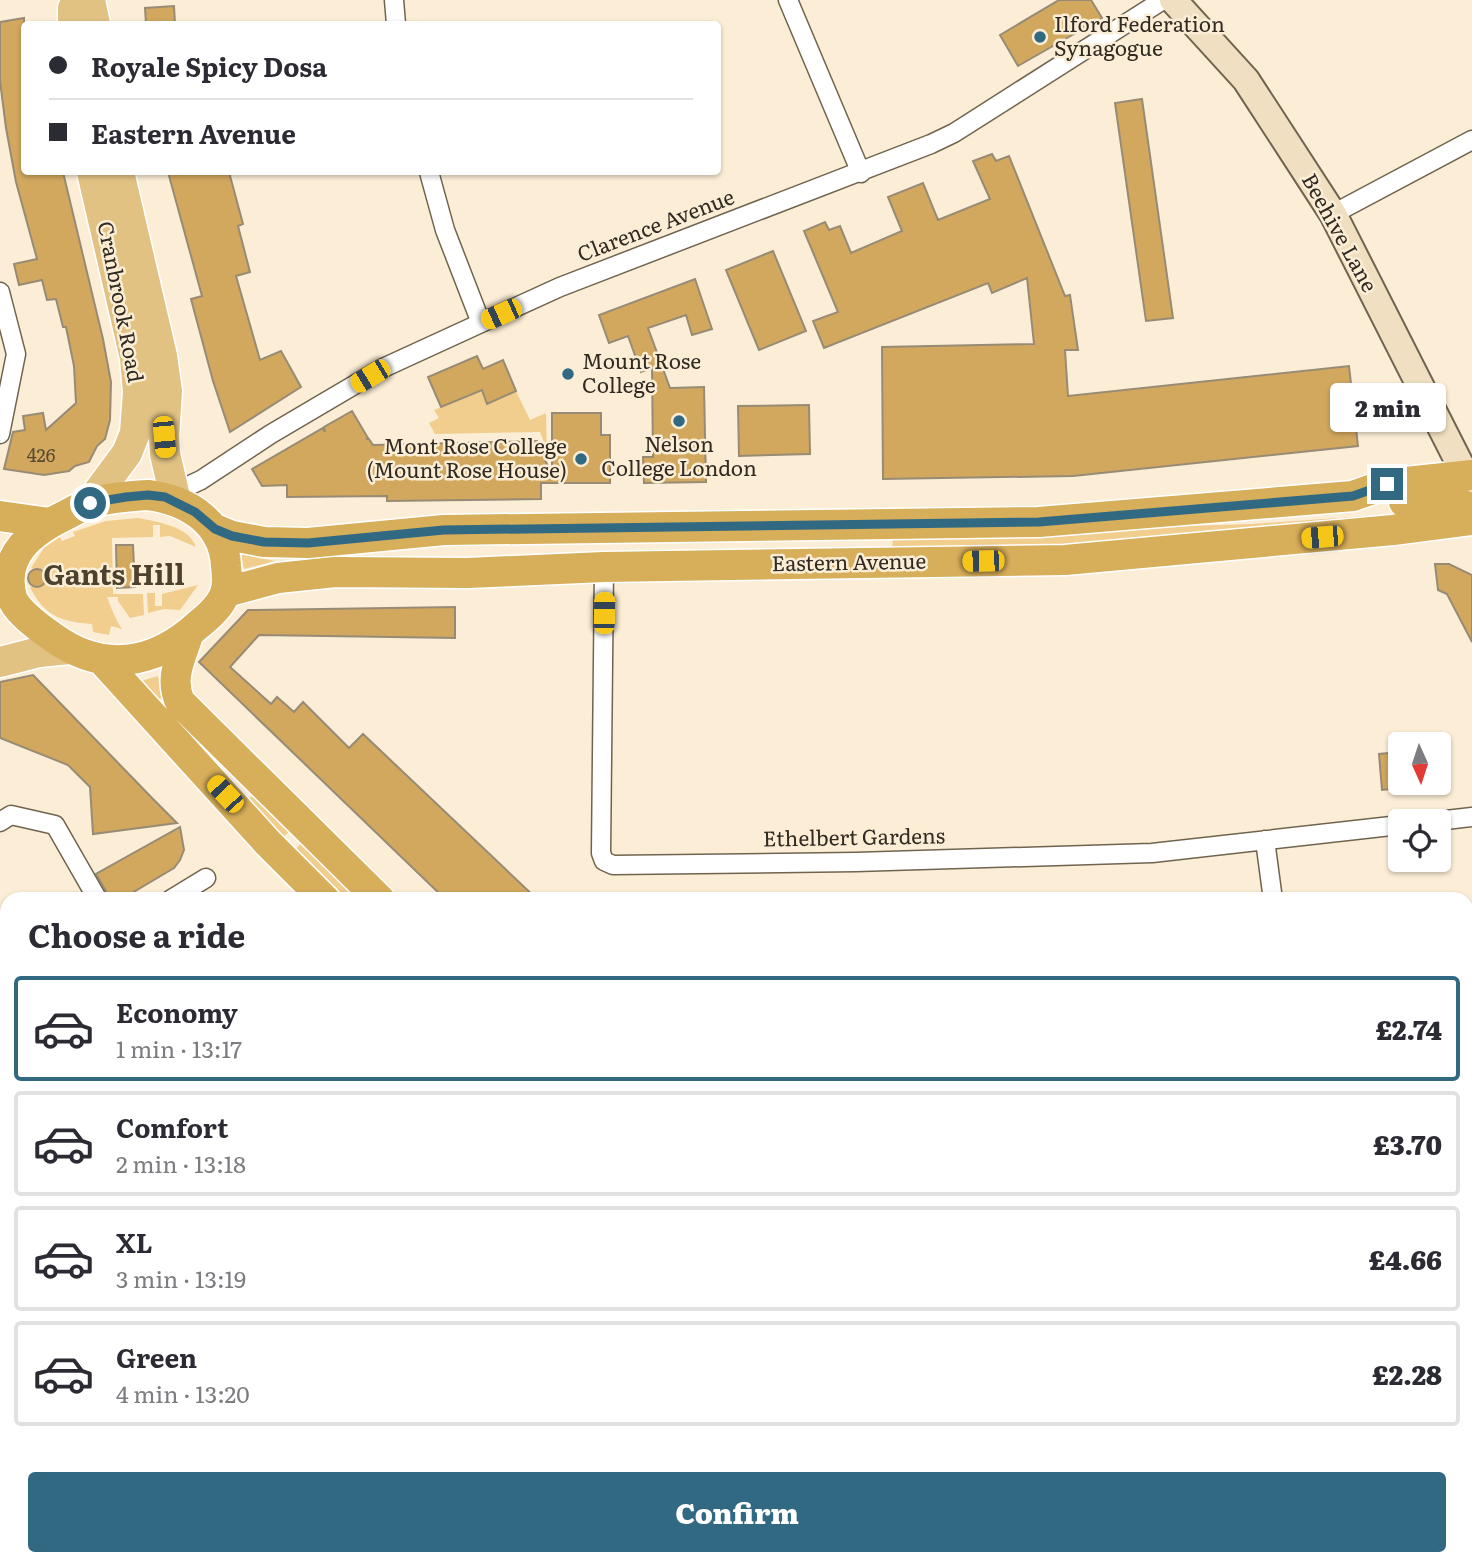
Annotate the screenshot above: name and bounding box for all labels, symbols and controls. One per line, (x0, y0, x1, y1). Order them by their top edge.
place label: Ilford Federation Synagogue (1054, 7, 1225, 62)
marker: Ilford Federation Synagogue (1032, 29, 1048, 45)
text: Royale Spicy Dosa (91, 46, 327, 85)
text: Eastern Avenue (91, 113, 296, 152)
street label: Beehive Lane (1296, 167, 1387, 297)
street label: Clarence Avenue (572, 179, 738, 268)
street label: Cranbrook Road (92, 218, 153, 385)
car (478, 296, 525, 332)
place label: Mount Rose College (582, 344, 701, 399)
car (347, 356, 394, 396)
marker: Mount Rose College (560, 366, 576, 382)
callout: 2 min (1329, 382, 1445, 432)
text: 2 min (1355, 390, 1421, 424)
marker: Nelson College London (671, 413, 687, 429)
car (152, 415, 177, 459)
place label: Nelson College London (601, 427, 757, 482)
place label: Mont Rose College (Mount Rose House) (366, 429, 567, 484)
house number: 426 (27, 441, 56, 468)
marker: Mont Rose College (Mount Rose House) (573, 451, 589, 467)
route end (1371, 468, 1403, 500)
route start (74, 487, 106, 519)
car (1301, 525, 1344, 549)
street label: Eastern Avenue (771, 544, 927, 577)
car (962, 550, 1005, 572)
district label: Gants Hill (43, 552, 185, 594)
car (594, 592, 615, 634)
north arrow (1388, 732, 1451, 794)
map controls (1388, 732, 1451, 872)
car (203, 771, 248, 817)
button: locate (1388, 809, 1451, 872)
street label: Ethelbert Gardens (763, 818, 945, 853)
text: Choose a ride (28, 910, 245, 958)
text: Economy (116, 992, 238, 1031)
icon: car (32, 997, 95, 1060)
text: £2.74 (1376, 1009, 1442, 1048)
text: 1 min · 13:17 (116, 1031, 242, 1065)
text: Comfort (116, 1107, 228, 1146)
icon: car (32, 1112, 95, 1175)
text: £3.70 (1373, 1124, 1442, 1163)
text: 2 min · 13:18 (116, 1146, 246, 1180)
text: XL (116, 1222, 153, 1261)
icon: car (32, 1227, 95, 1290)
text: £4.66 (1369, 1239, 1442, 1278)
text: 3 min · 13:19 (116, 1261, 246, 1295)
text: Green (116, 1337, 197, 1376)
icon: car (32, 1342, 95, 1405)
text: £2.28 (1372, 1354, 1442, 1393)
text: 4 min · 13:20 (116, 1376, 250, 1410)
button: Confirm (28, 1472, 1446, 1552)

